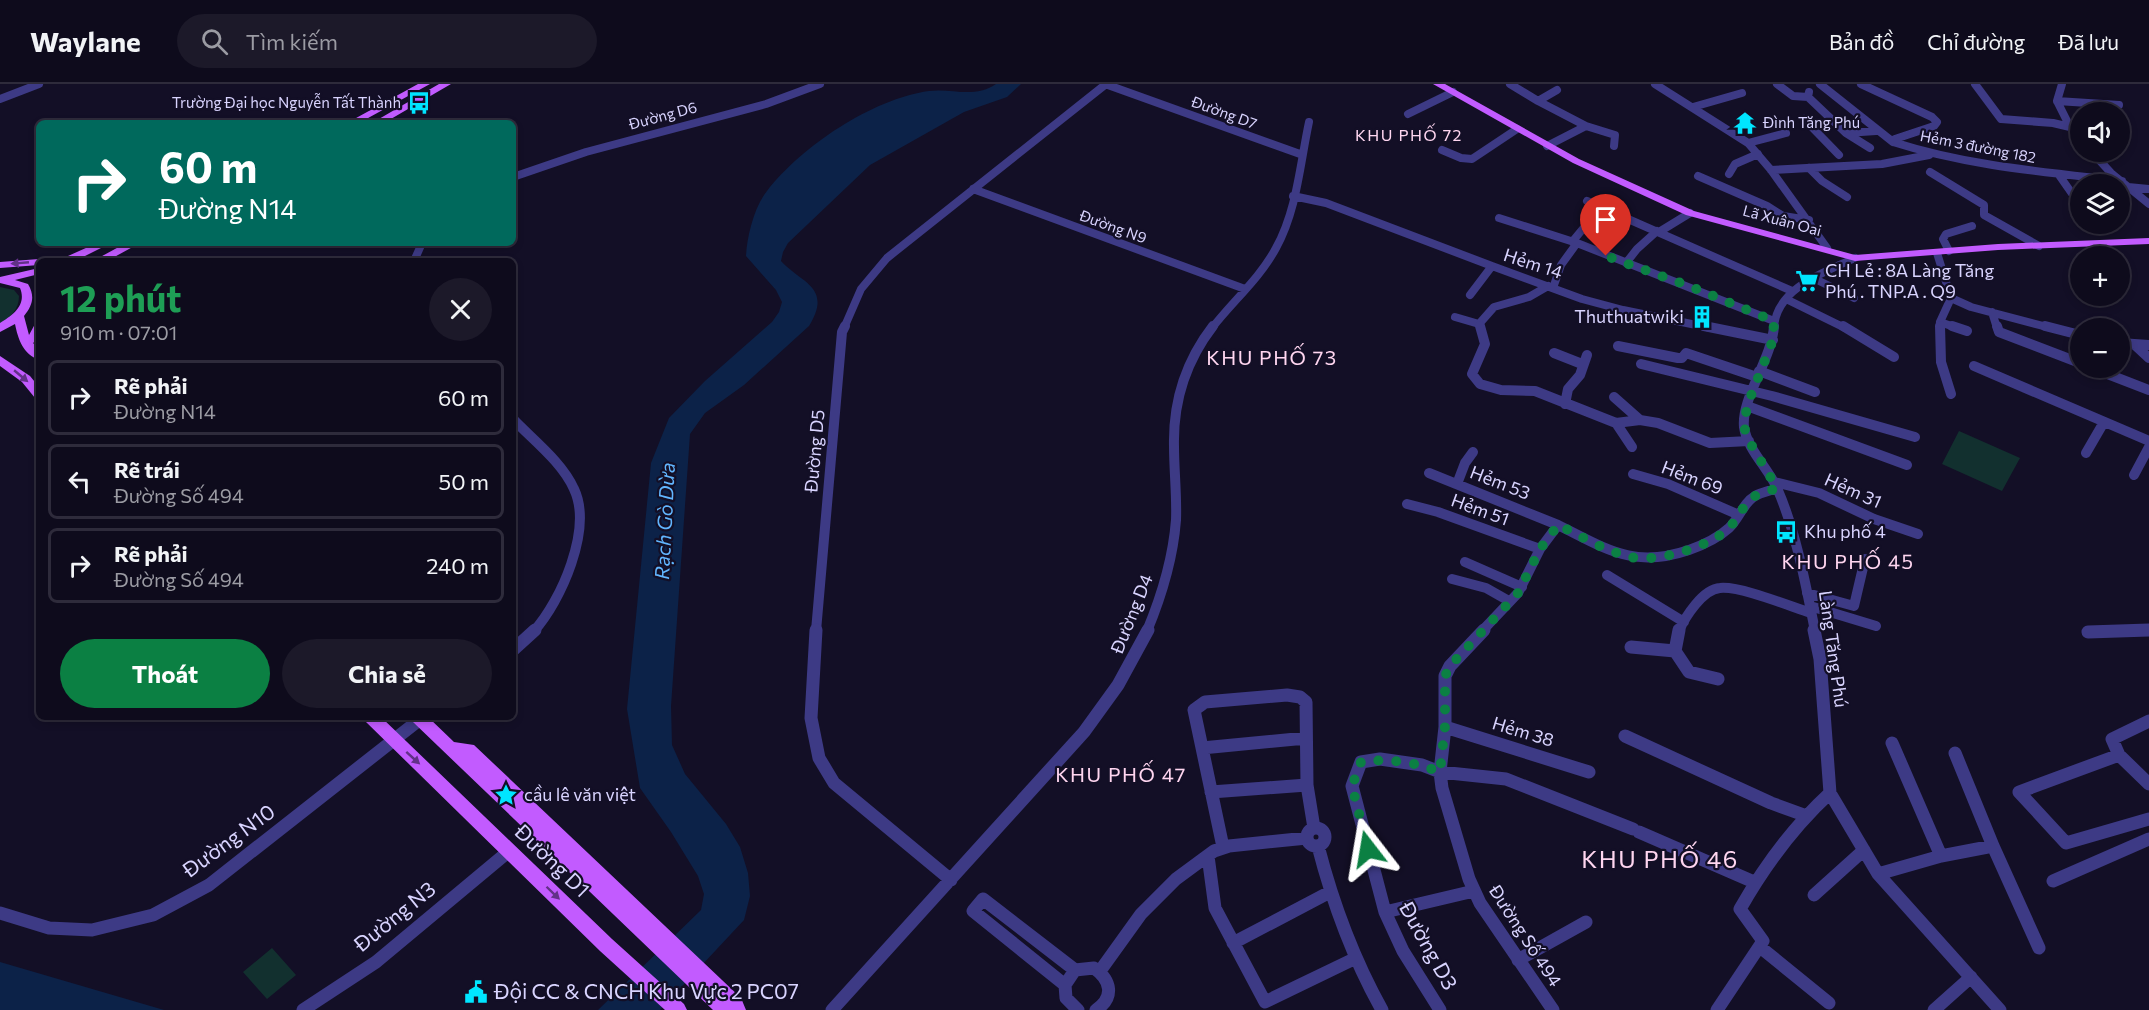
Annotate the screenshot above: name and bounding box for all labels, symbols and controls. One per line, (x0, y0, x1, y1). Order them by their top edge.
search box (177, 14, 597, 68)
text: Waylane (30, 24, 141, 58)
icon: search (198, 25, 231, 58)
text: Tìm kiếm (246, 28, 338, 55)
text: Bản đồ (1829, 29, 1894, 54)
text: Chỉ đường (1927, 29, 2025, 54)
text: Đã lưu (2058, 29, 2119, 54)
bus stop icon: Trường Đại học Nguyễn Tất Thành (406, 90, 432, 116)
street label: Đường D7 (1188, 92, 1260, 132)
place label: Trường Đại học Nguyễn Tất Thành (172, 93, 401, 111)
street label: Đường D6 (626, 97, 699, 133)
map controls (2070, 102, 2130, 378)
button: sound (2070, 102, 2130, 162)
temple icon: Đình Tăng Phú (1732, 110, 1758, 136)
place label: Đình Tăng Phú (1762, 113, 1860, 131)
district label: KHU PHỐ 72 (1355, 123, 1463, 144)
street label: Hẻm 3 đường 182 (1919, 126, 2038, 166)
text: 60 m (159, 140, 258, 192)
icon: right (60, 144, 138, 222)
button: layers (2070, 174, 2130, 234)
text: Đường N14 (159, 192, 296, 225)
pin (1580, 194, 1631, 256)
street label: Lã Xuân Oai (1741, 201, 1824, 239)
icon: arrive (1589, 203, 1622, 236)
street label: Đường N9 (1076, 205, 1149, 246)
street label: Hẻm 14 (1501, 243, 1566, 283)
button: + (2070, 246, 2130, 306)
one-way arrow (10, 259, 29, 268)
place label: CH Lẻ : 8A Làng Tăng Phú . TNP.A . Q9 (1825, 259, 1994, 302)
supermarket icon: CH Lẻ : 8A Làng Tăng Phú . TNP.A . Q9 (1794, 268, 1820, 294)
text: 12 phút (60, 275, 182, 319)
button: close (429, 278, 492, 341)
building icon: Thuthuatwiki (1689, 304, 1715, 330)
place label: Thuthuatwiki (1574, 305, 1684, 327)
button: − (2070, 318, 2130, 378)
text: 910 m · 07:01 (60, 320, 177, 344)
district label: KHU PHỐ 73 (1206, 343, 1338, 369)
one-way arrow (13, 369, 29, 382)
text: Rẽ phải (114, 372, 188, 399)
icon: right (63, 381, 96, 414)
text: 60 m (438, 384, 489, 411)
text: Đường N14 (114, 399, 216, 423)
street label: Đường D5 (799, 409, 829, 494)
street label: Hẻm 69 (1659, 455, 1726, 499)
text: Rẽ trái (114, 456, 180, 483)
street label: Hẻm 53 (1467, 461, 1534, 504)
water label: Rạch Gò Dừa (649, 462, 679, 580)
icon: left (63, 465, 96, 498)
text: 50 m (439, 468, 489, 495)
street label: Hẻm 31 (1821, 468, 1885, 512)
text: Đường Số 494 (114, 483, 244, 507)
street label: Hẻm 51 (1448, 488, 1512, 530)
bus stop icon: Khu phố 4 (1773, 519, 1799, 545)
place label: Khu phố 4 (1804, 520, 1886, 542)
text: Rẽ phải (114, 540, 188, 567)
district label: KHU PHỐ 45 (1781, 547, 1915, 573)
icon: right (63, 549, 96, 582)
text: 240 m (426, 552, 489, 579)
text: Đường Số 494 (114, 567, 244, 591)
street label: Đường D4 (1105, 571, 1157, 657)
street label: Làng Tăng Phú (1815, 589, 1853, 709)
button: Thoát (60, 639, 270, 708)
button: Chia sẻ (282, 639, 492, 708)
street label: Hẻm 38 (1490, 711, 1557, 751)
one-way arrow (405, 751, 420, 764)
district label: KHU PHỐ 47 (1055, 760, 1187, 786)
place icon: cầu lê văn việt (493, 782, 519, 808)
place label: cầu lê văn việt (524, 783, 636, 805)
street label: Đường N10 (176, 798, 279, 882)
position arrow (1336, 817, 1400, 881)
street label: Đường D1 (510, 818, 596, 902)
district label: KHU PHỐ 46 (1581, 841, 1739, 873)
street label: Đường N3 (348, 875, 440, 957)
street label: Đường Số 494 (1484, 880, 1567, 991)
one-way arrow (546, 886, 560, 900)
street label: Đường D3 (1394, 896, 1464, 994)
place label: Đội CC & CNCH Khu Vực 2 PC07 (493, 978, 799, 1003)
public building icon: Đội CC & CNCH Khu Vực 2 PC07 (463, 979, 489, 1005)

